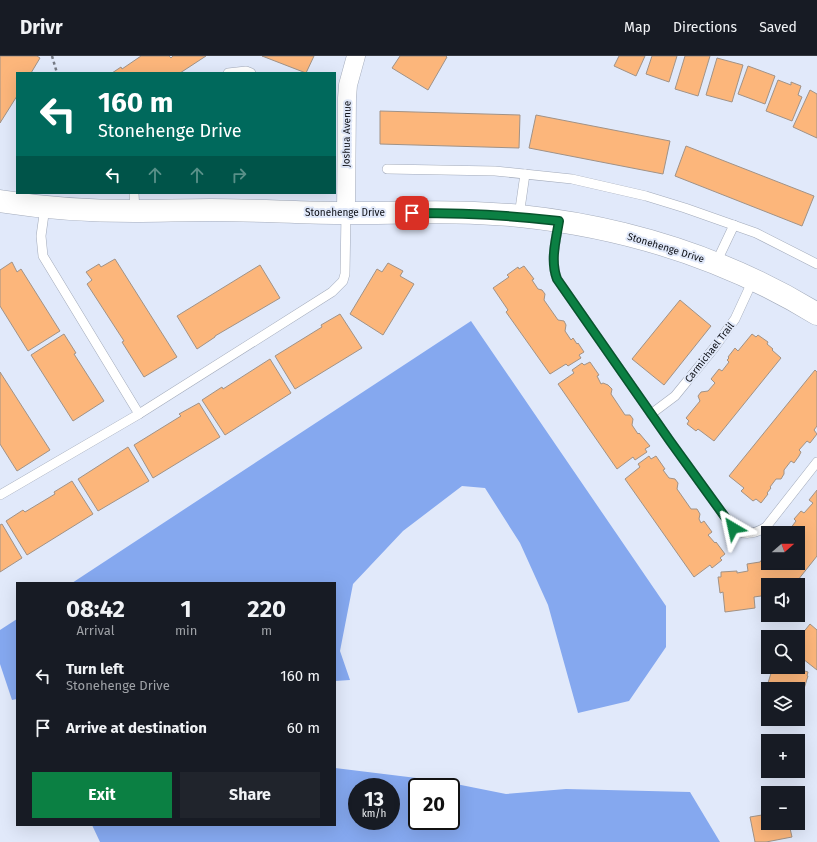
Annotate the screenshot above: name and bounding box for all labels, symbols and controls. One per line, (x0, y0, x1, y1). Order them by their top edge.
text: Drivr (20, 16, 63, 39)
text: Map (624, 19, 651, 36)
text: Directions (673, 19, 737, 36)
text: Saved (759, 19, 797, 36)
text: 160 m (98, 86, 173, 119)
icon: left (32, 88, 84, 140)
street label: Joshua Avenue (340, 101, 354, 167)
text: Stonehenge Drive (98, 120, 242, 142)
icon: left (102, 164, 124, 186)
icon: ahead (144, 164, 166, 186)
icon: ahead (186, 164, 208, 186)
icon: right (228, 164, 250, 186)
pin (395, 196, 429, 230)
icon: arrive (401, 202, 423, 224)
street label: Stonehenge Drive (305, 207, 385, 219)
street label: Stonehenge Drive (626, 231, 706, 265)
street label: Carmichael Trail (683, 320, 737, 385)
position arrow (712, 507, 754, 549)
north arrow (761, 526, 805, 570)
map controls (761, 526, 805, 830)
button: sound (761, 578, 805, 622)
text: 08:42 (66, 595, 125, 623)
text: 1 (181, 595, 192, 623)
text: 220 (247, 595, 286, 623)
text: Arrival (76, 623, 115, 638)
text: min (175, 623, 197, 638)
text: m (261, 623, 272, 638)
button: search (761, 630, 805, 674)
text: Turn left (66, 660, 124, 678)
icon: left (32, 665, 54, 687)
text: 160 m (280, 667, 320, 685)
text: Stonehenge Drive (66, 678, 170, 693)
button: layers (761, 682, 805, 726)
icon: arrive (32, 717, 54, 739)
text: Arrive at destination (66, 719, 207, 737)
text: 60 m (287, 719, 320, 737)
button: + (761, 734, 805, 778)
button: Exit (32, 772, 172, 818)
button: Share (180, 772, 320, 818)
speed limit sign: 20 (408, 778, 460, 830)
button: − (761, 786, 805, 830)
text: 13 (364, 787, 384, 811)
text: km/h (362, 808, 386, 820)

